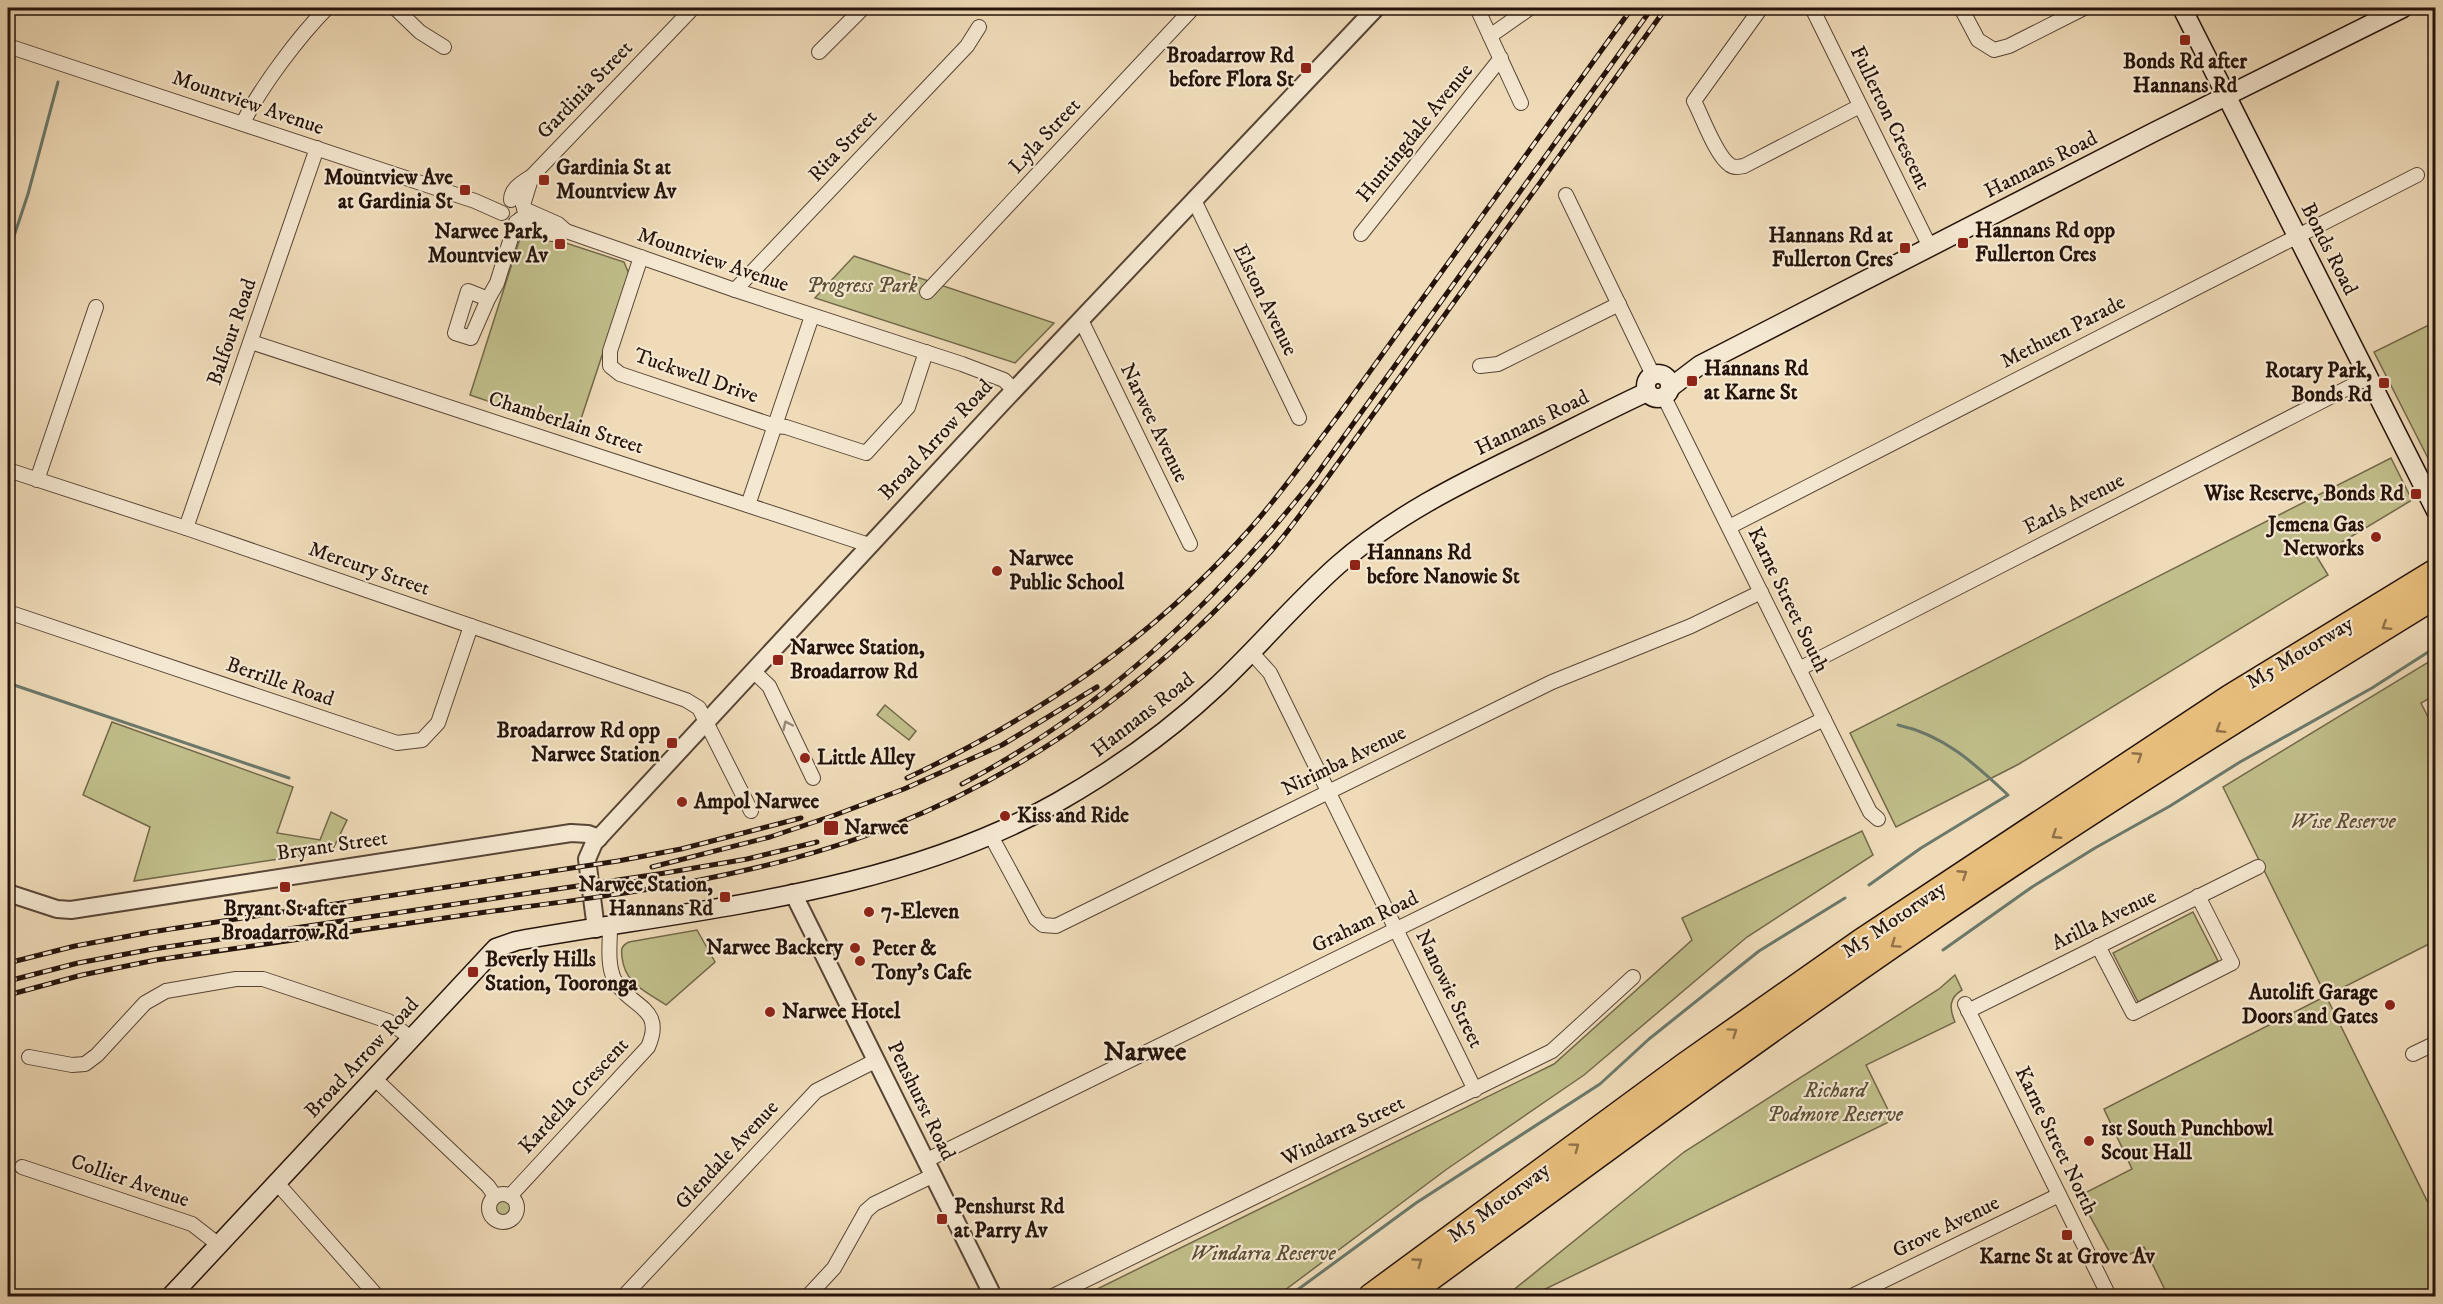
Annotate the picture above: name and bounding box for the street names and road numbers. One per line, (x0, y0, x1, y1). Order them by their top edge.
street label: Gardinia Street (532, 35, 639, 145)
street label: Fullerton Crescent (1844, 42, 1936, 194)
street label: Huntingdale Avenue (1351, 58, 1479, 208)
street label: Mountview Avenue (169, 65, 328, 141)
street label: Lyla Street (1003, 93, 1087, 179)
street label: Rita Street (803, 104, 883, 187)
street label: Hannans Road (1980, 125, 2102, 205)
street label: Bonds Road (2295, 199, 2363, 300)
street label: Mountview Avenue (634, 222, 793, 298)
street label: Elston Avenue (1227, 240, 1303, 360)
street label: Balfour Road (202, 275, 263, 389)
street label: Methuen Parade (1996, 289, 2130, 375)
street label: Tuckwell Drive (630, 343, 762, 410)
street label: Narwee Avenue (1114, 359, 1194, 487)
street label: Broad Arrow Road (873, 374, 999, 506)
street label: Hannans Road (1471, 384, 1594, 462)
street label: Chamberlain Street (485, 386, 647, 460)
street label: Earls Avenue (2019, 467, 2129, 541)
street label: Karne Street South (1741, 523, 1835, 677)
street label: Mercury Street (305, 536, 433, 602)
street label: M5 Motorway (2242, 610, 2359, 695)
street label: Berrille Road (223, 651, 338, 713)
street label: Hannans Road (1086, 666, 1200, 763)
street label: Nirimba Avenue (1278, 720, 1411, 802)
street label: Bryant Street (275, 825, 389, 867)
street label: M5 Motorway (1837, 875, 1952, 964)
street label: Arilla Avenue (2047, 883, 2161, 956)
street label: Graham Road (1308, 885, 1423, 959)
street label: Nanowie Street (1409, 926, 1489, 1053)
street label: Broad Arrow Road (299, 992, 425, 1124)
street label: Kardella Crescent (514, 1032, 635, 1159)
street label: Penshurst Road (881, 1037, 961, 1165)
street label: Karne Street North (2009, 1062, 2103, 1220)
street label: Windarra Street (1276, 1090, 1409, 1172)
street label: Glendale Avenue (670, 1095, 784, 1215)
street label: Collier Avenue (67, 1149, 193, 1214)
street label: M5 Motorway (1443, 1157, 1556, 1249)
street label: Grove Avenue (1888, 1190, 2004, 1264)

